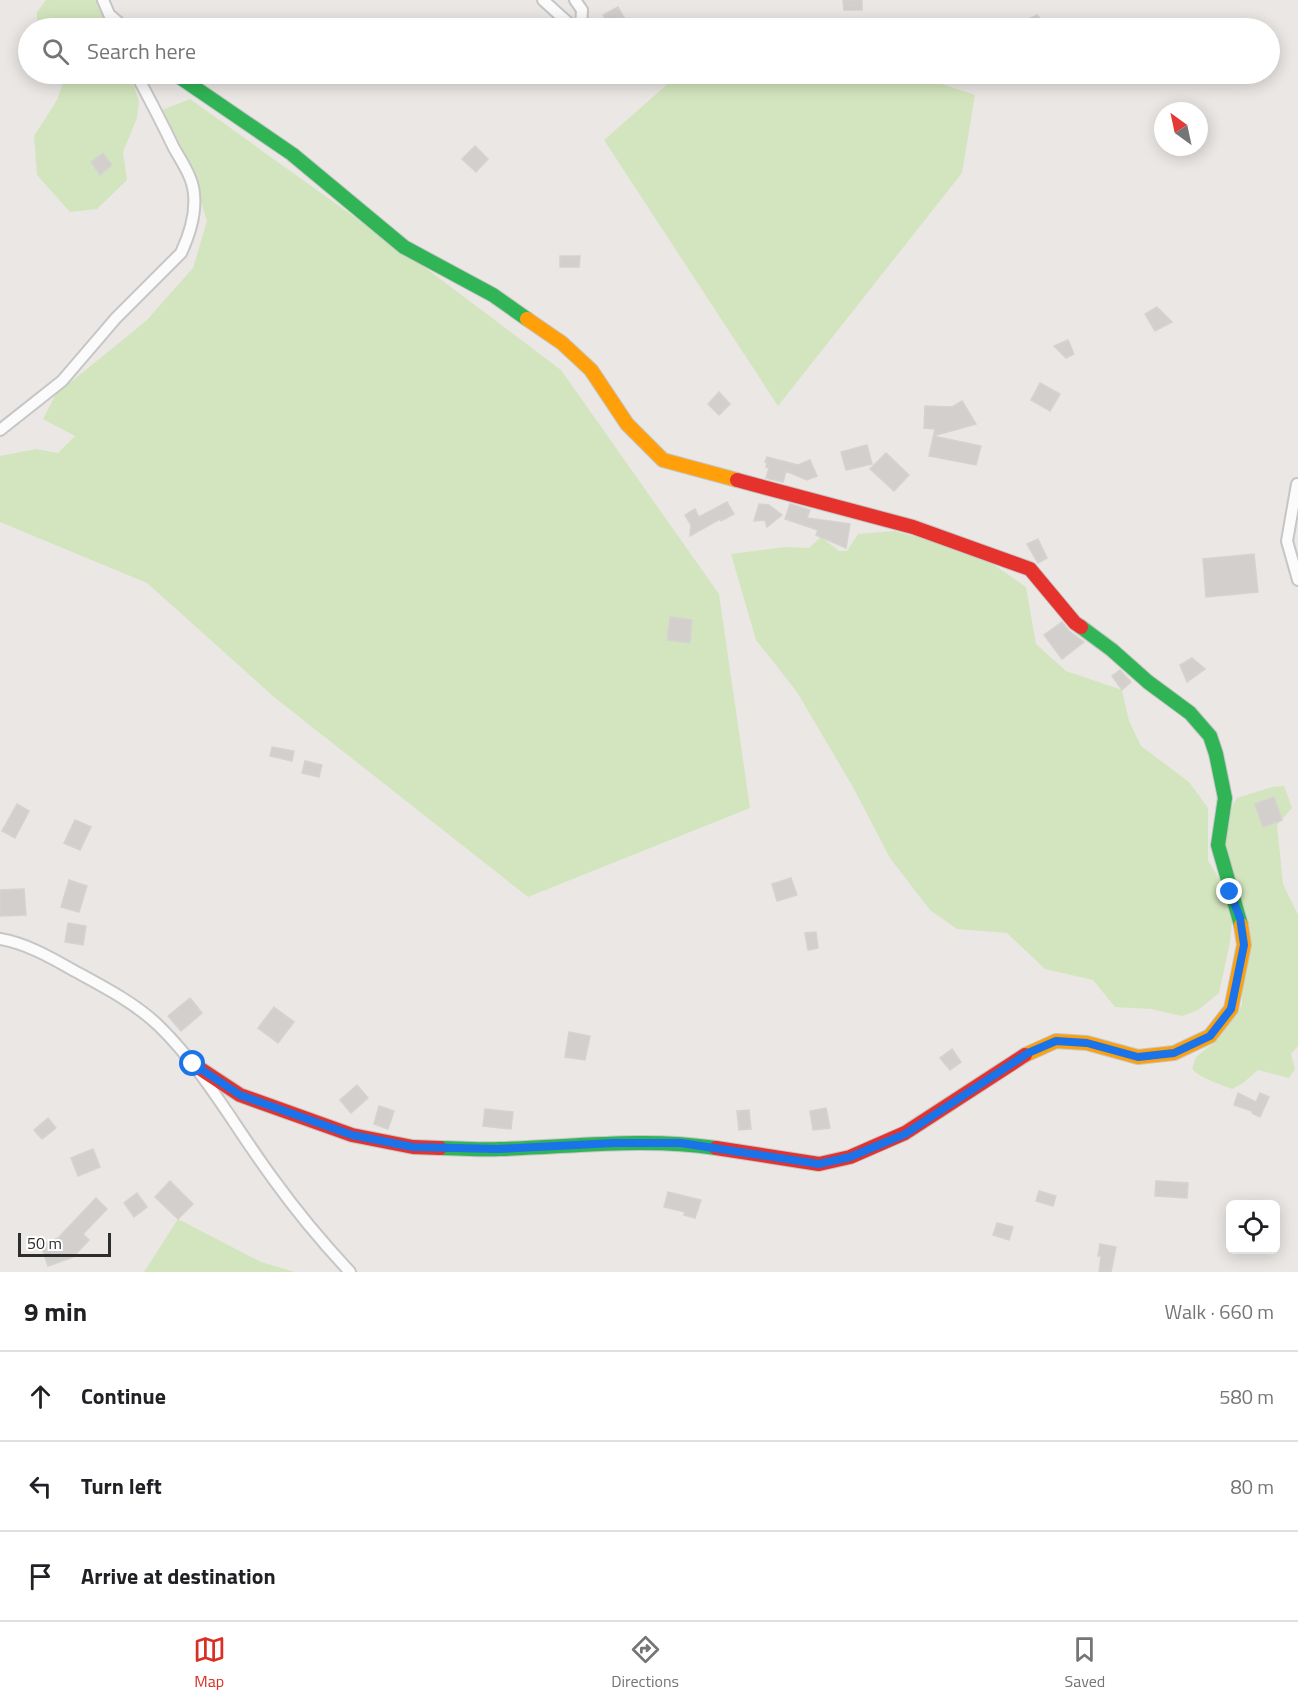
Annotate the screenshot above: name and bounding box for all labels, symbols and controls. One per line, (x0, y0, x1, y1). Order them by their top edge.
search box (18, 18, 1280, 84)
text: Search here (87, 34, 196, 68)
icon: search (39, 35, 72, 68)
north arrow (1154, 102, 1208, 156)
route end (1216, 878, 1242, 904)
route start (179, 1050, 205, 1076)
map controls (1226, 1200, 1280, 1254)
button: locate (1226, 1200, 1280, 1254)
scale bar (18, 1230, 111, 1258)
text: 50 m (27, 1231, 62, 1255)
text: 9 min (24, 1292, 87, 1331)
text: Walk · 660 m (1165, 1296, 1274, 1327)
text: Continue (81, 1379, 166, 1413)
icon: ahead (24, 1380, 57, 1413)
text: 580 m (1219, 1381, 1274, 1412)
text: Turn left (81, 1469, 162, 1503)
icon: left (24, 1470, 57, 1503)
text: 80 m (1230, 1471, 1274, 1502)
text: Arrive at destination (81, 1559, 276, 1593)
icon: arrive (24, 1560, 57, 1593)
tab: Map (193, 1633, 226, 1693)
tab: Directions (611, 1633, 679, 1693)
tab: Saved (1065, 1633, 1105, 1693)

